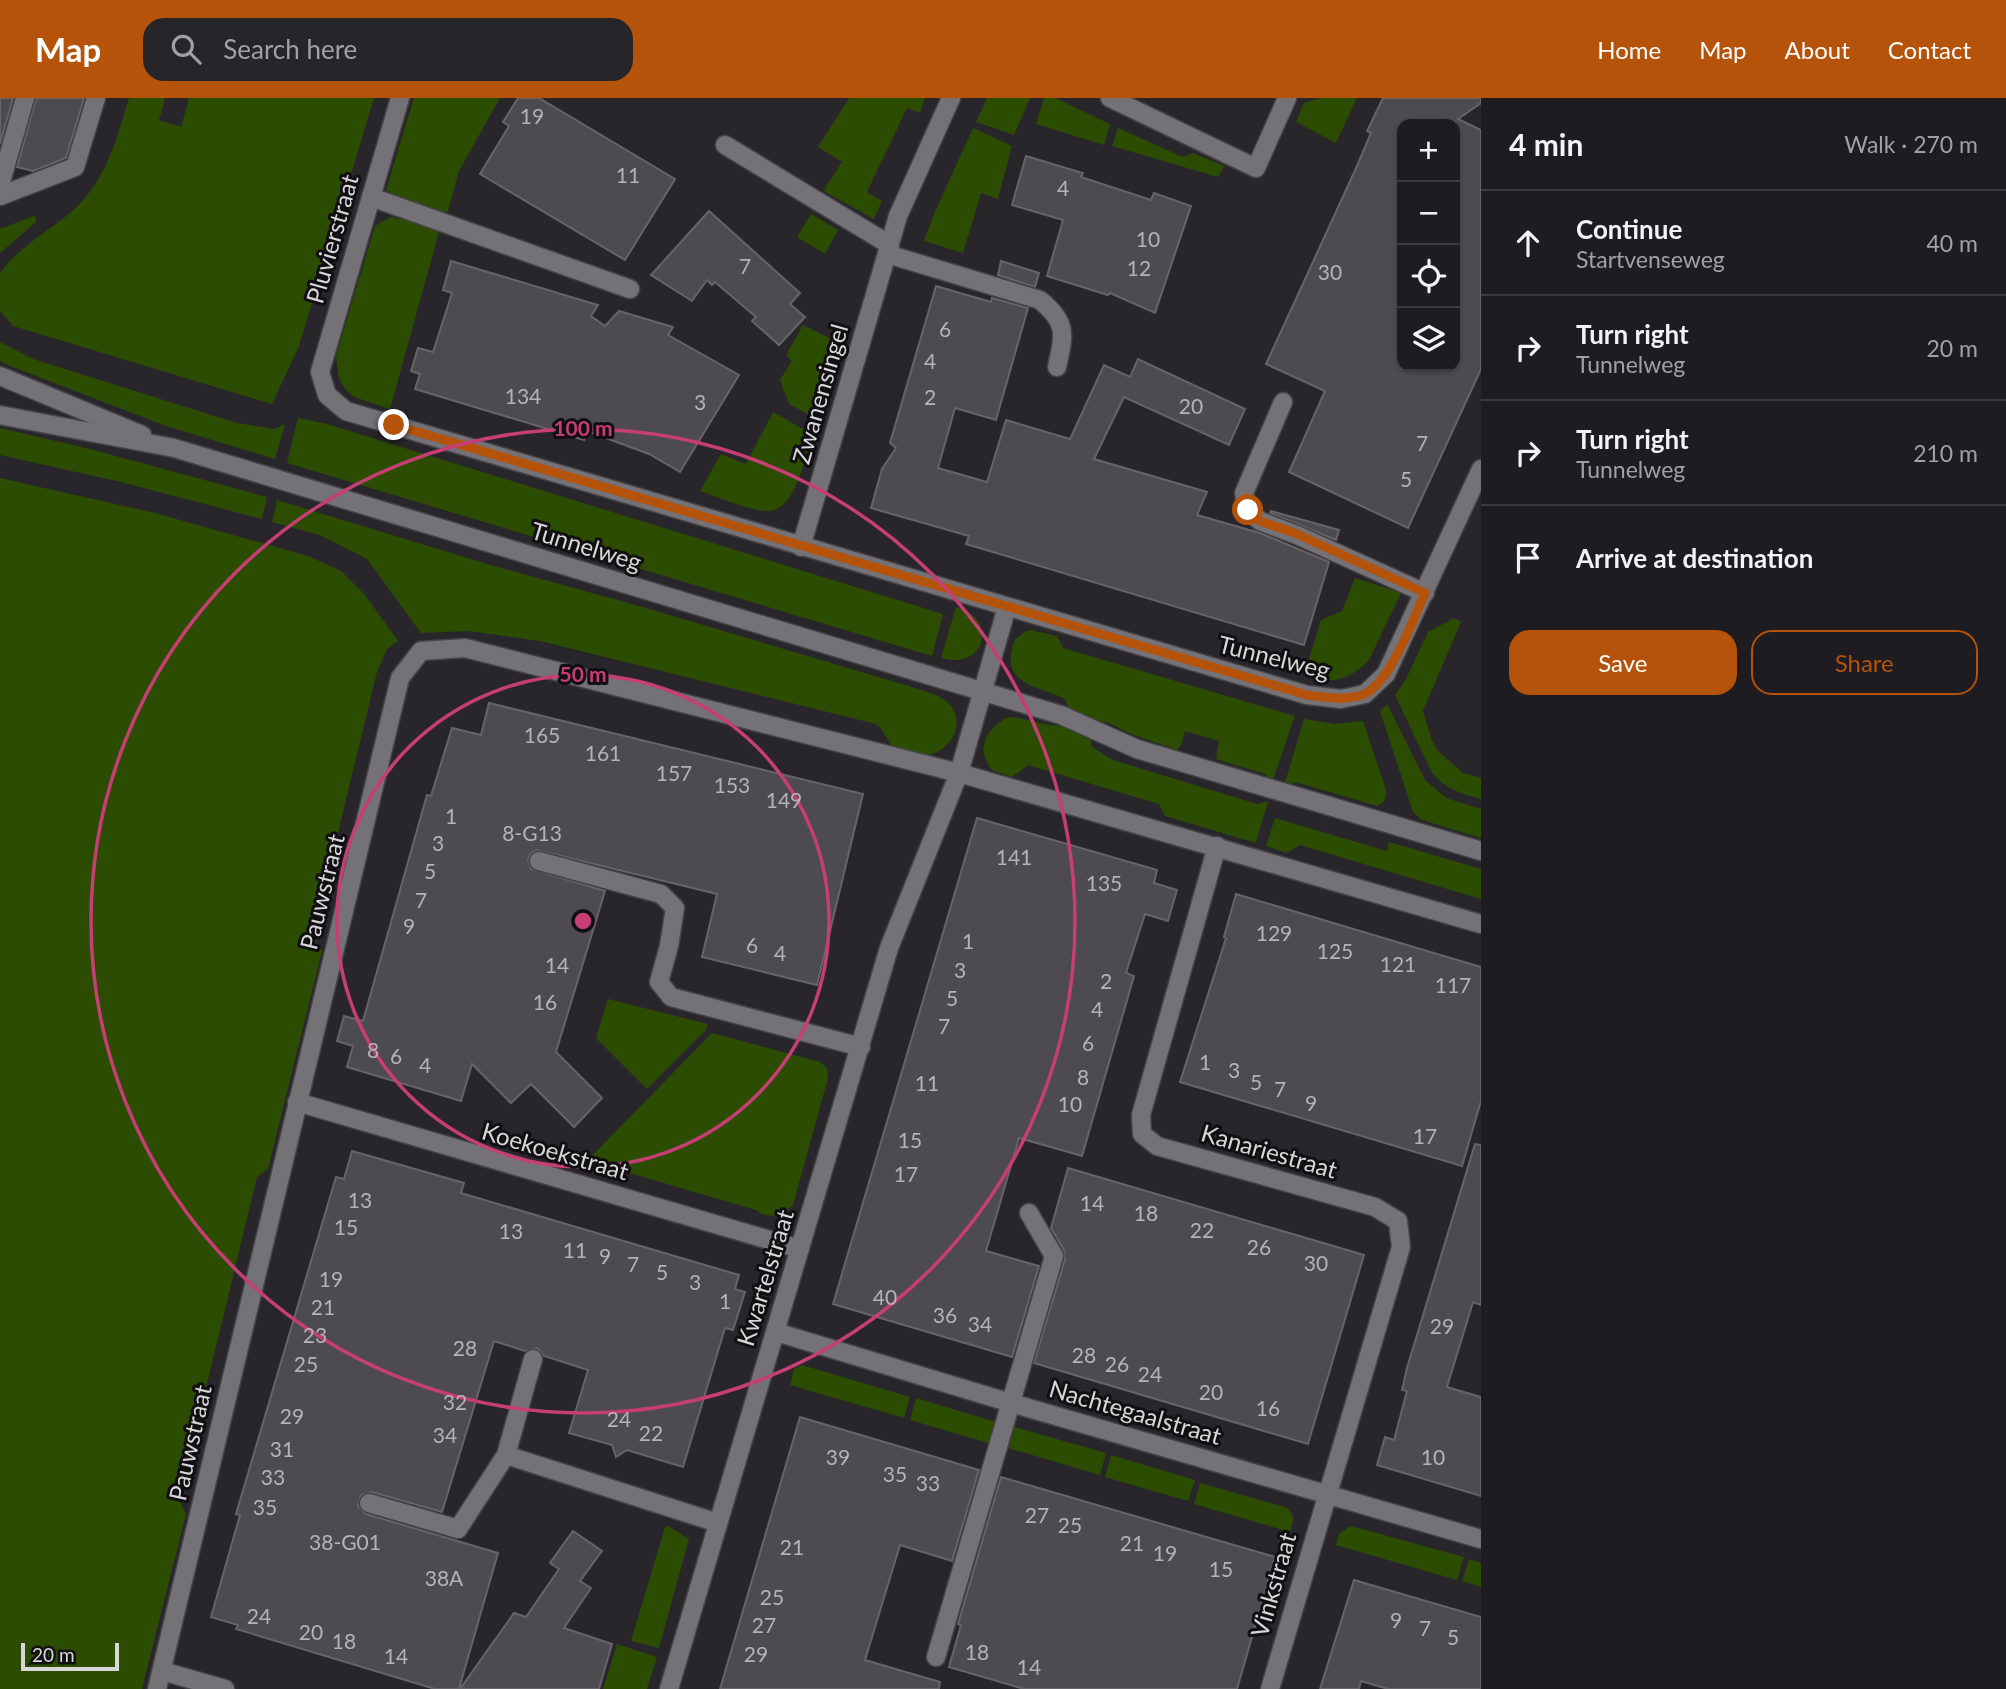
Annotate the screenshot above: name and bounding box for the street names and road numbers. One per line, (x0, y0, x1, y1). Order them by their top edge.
street label: Pluvierstraat (299, 170, 364, 306)
street label: Zwanensingel (786, 320, 853, 467)
street label: Tunnelweg (528, 515, 645, 576)
street label: Tunnelweg (1216, 629, 1333, 684)
street label: Pauwstraat (293, 831, 350, 952)
street label: Koekoekstraat (479, 1116, 632, 1185)
street label: Kanariestraat (1198, 1117, 1341, 1184)
street label: Kwartelstraat (730, 1206, 799, 1349)
street label: Nachtegaalstraat (1046, 1373, 1225, 1450)
street label: Pauwstraat (162, 1382, 217, 1503)
street label: Vinkstraat (1244, 1529, 1301, 1640)

